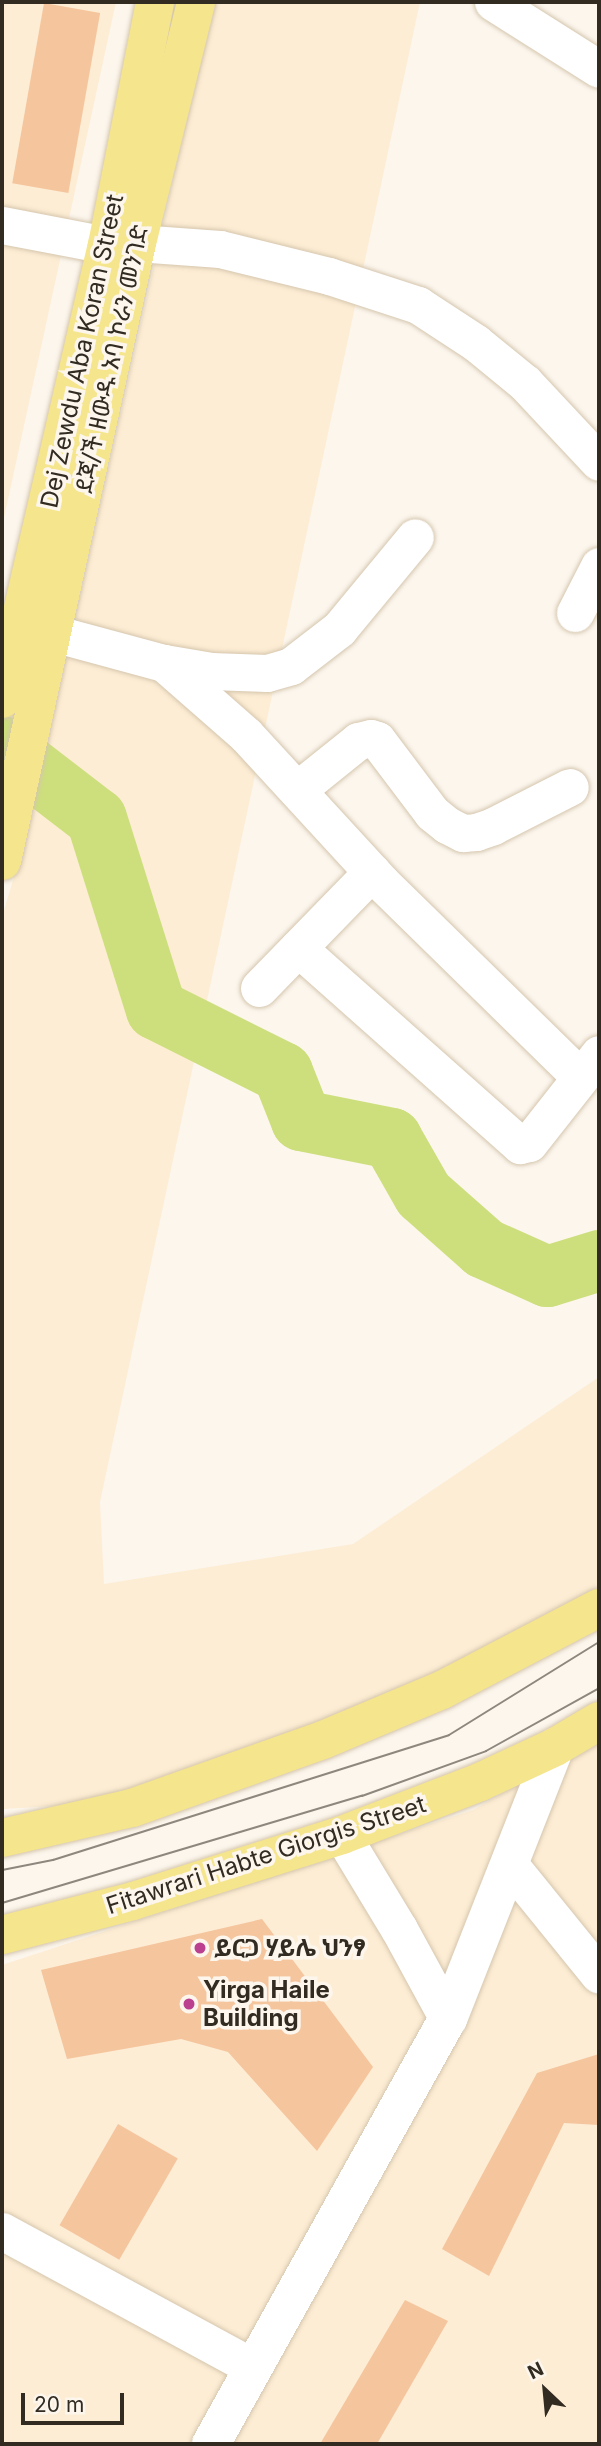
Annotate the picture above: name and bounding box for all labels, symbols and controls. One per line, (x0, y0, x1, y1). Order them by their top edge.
street label: Dej Zewdu Aba Koran Street (35, 192, 129, 510)
street label: ደጃ/ች ዘውዱ አባ ኮራን መንገድ (70, 222, 154, 496)
street label: Fitawrari Habte Giorgis Street (103, 1790, 429, 1920)
place label: ይርጋ ሃይሌ ህንፃ (214, 1934, 366, 1962)
marker: ይርጋ ሃይሌ ህንፃ (192, 1940, 208, 1956)
place label: Yirga Haile Building (203, 1976, 330, 2032)
marker: Yirga Haile Building (181, 1996, 197, 2012)
north arrow (510, 2355, 580, 2425)
text: N (524, 2357, 547, 2384)
scale bar (24, 2380, 128, 2424)
text: 20 m (34, 2392, 84, 2417)

